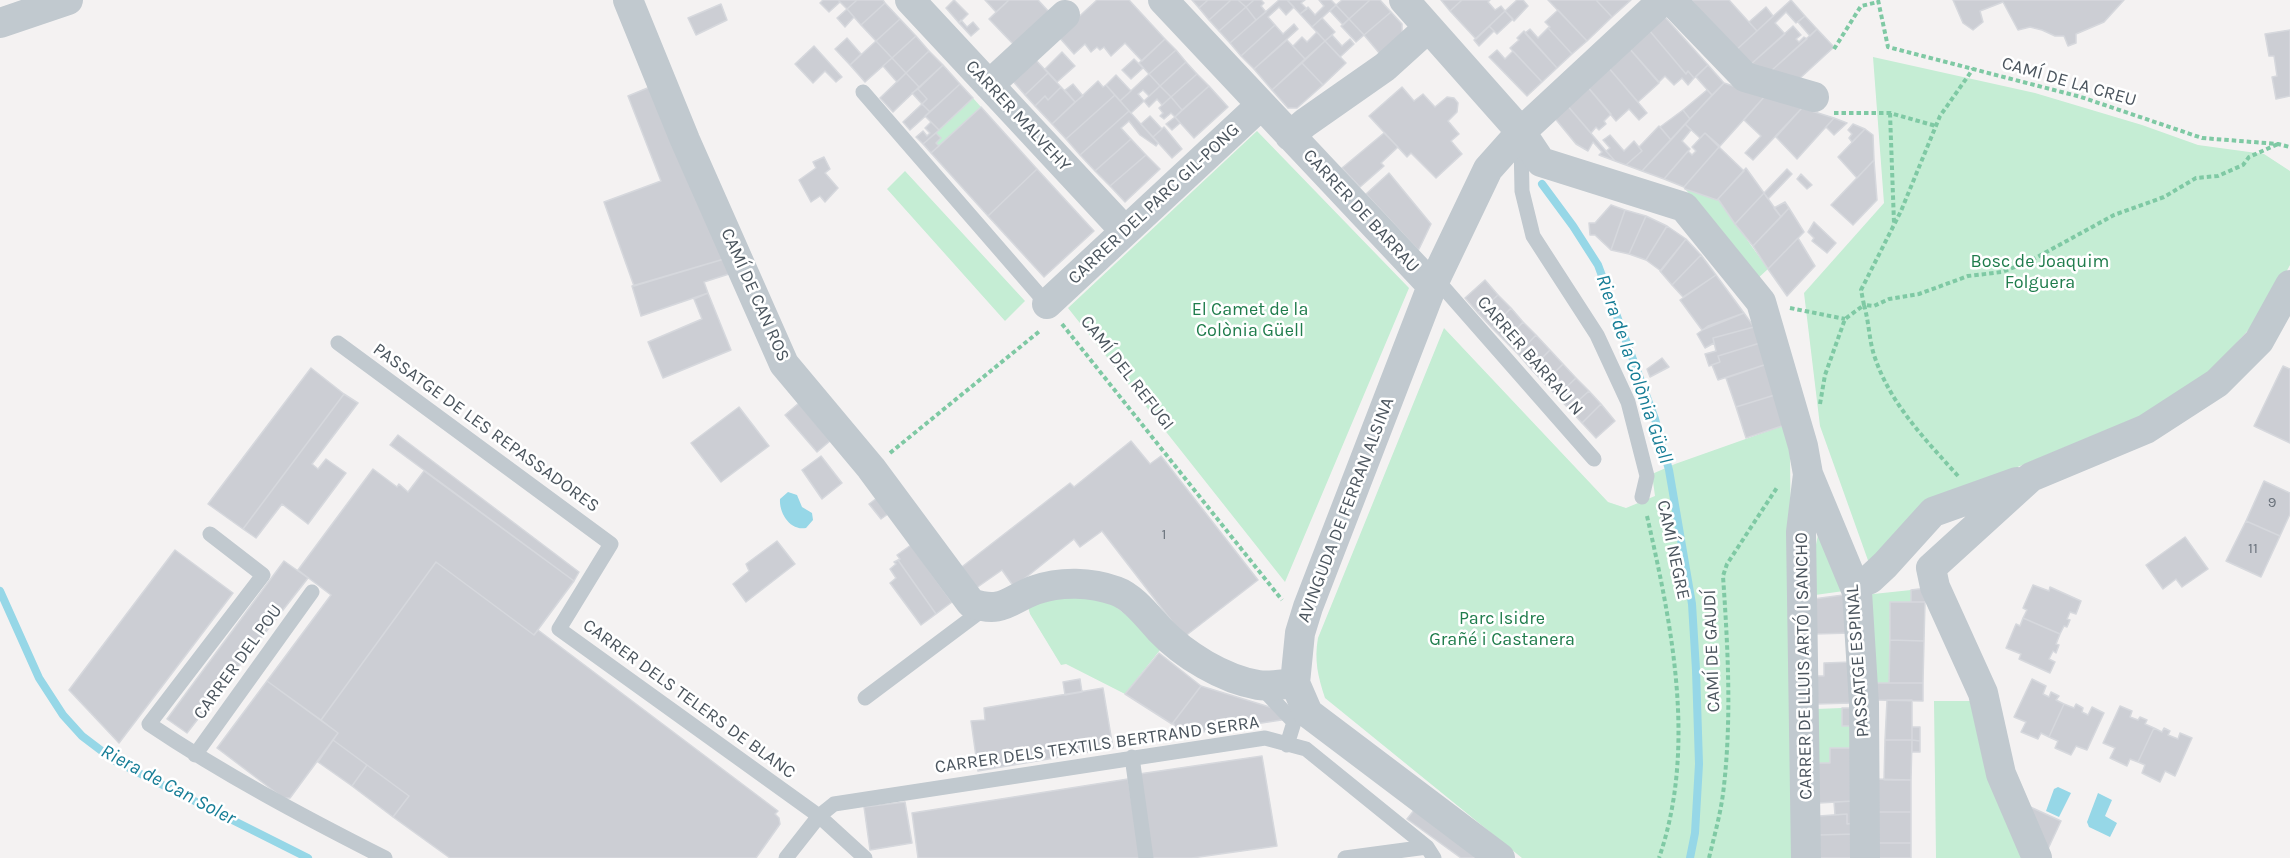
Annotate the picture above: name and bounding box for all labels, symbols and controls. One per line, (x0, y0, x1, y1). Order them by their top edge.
street label: CAMÍ DE LA CREU (1999, 52, 2139, 112)
street label: CARRER MALVEHY (961, 56, 1075, 176)
street label: CARRER DEL PARC GIL-PONG (1064, 119, 1244, 289)
street label: CARRER DE BARRAU (1298, 145, 1424, 277)
street label: CAMÍ DE CAN ROS (716, 225, 794, 365)
park label: Bosc de Joaquim Folguera (1971, 251, 2109, 294)
water label: Riera de la Colònia Güell (1590, 271, 1678, 467)
street label: CARRER BARRAU N (1472, 292, 1588, 420)
park label: El Camet de la Colònia Güell (1192, 299, 1308, 342)
street label: CAMÍ DEL REFUGI (1076, 311, 1178, 435)
street label: PASSATGE DE LES REPASSADORES (369, 339, 603, 517)
street label: AVINGUDA DE FERRAN ALSINA (1293, 394, 1399, 626)
house number: 9 (2268, 494, 2276, 512)
street label: CAMÍ NEGRE (1652, 498, 1694, 602)
house number: 1 (1162, 526, 1166, 544)
street label: CARRER DE LLUIS ARTÓ I SANCHO (1791, 532, 1817, 800)
house number: 11 (2248, 540, 2258, 558)
street label: PASSATGE ESPINAL (1842, 584, 1874, 738)
street label: CAMÍ DE GAUDÍ (1699, 589, 1725, 713)
street label: CARRER DEL POU (189, 600, 287, 724)
park label: Parc Isidre Grañé i Castanera (1429, 608, 1575, 650)
street label: CARRER DELS TELERS DE BLANC (578, 614, 800, 784)
street label: CARRER DELS TEXTILS BERTRAND SERRA (933, 712, 1261, 778)
water label: Riera de Can Soler (96, 739, 240, 831)

